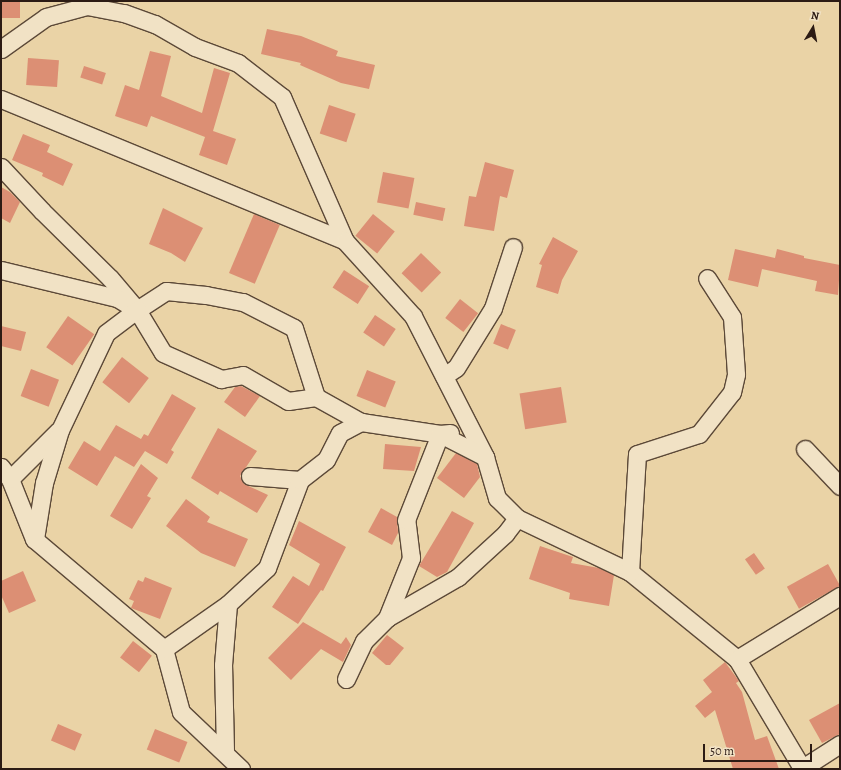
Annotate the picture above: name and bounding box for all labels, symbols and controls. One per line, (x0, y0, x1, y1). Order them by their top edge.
north arrow (793, 8, 833, 48)
text: N (810, 8, 820, 24)
scale bar (705, 736, 814, 762)
text: 50 m (710, 743, 734, 759)

